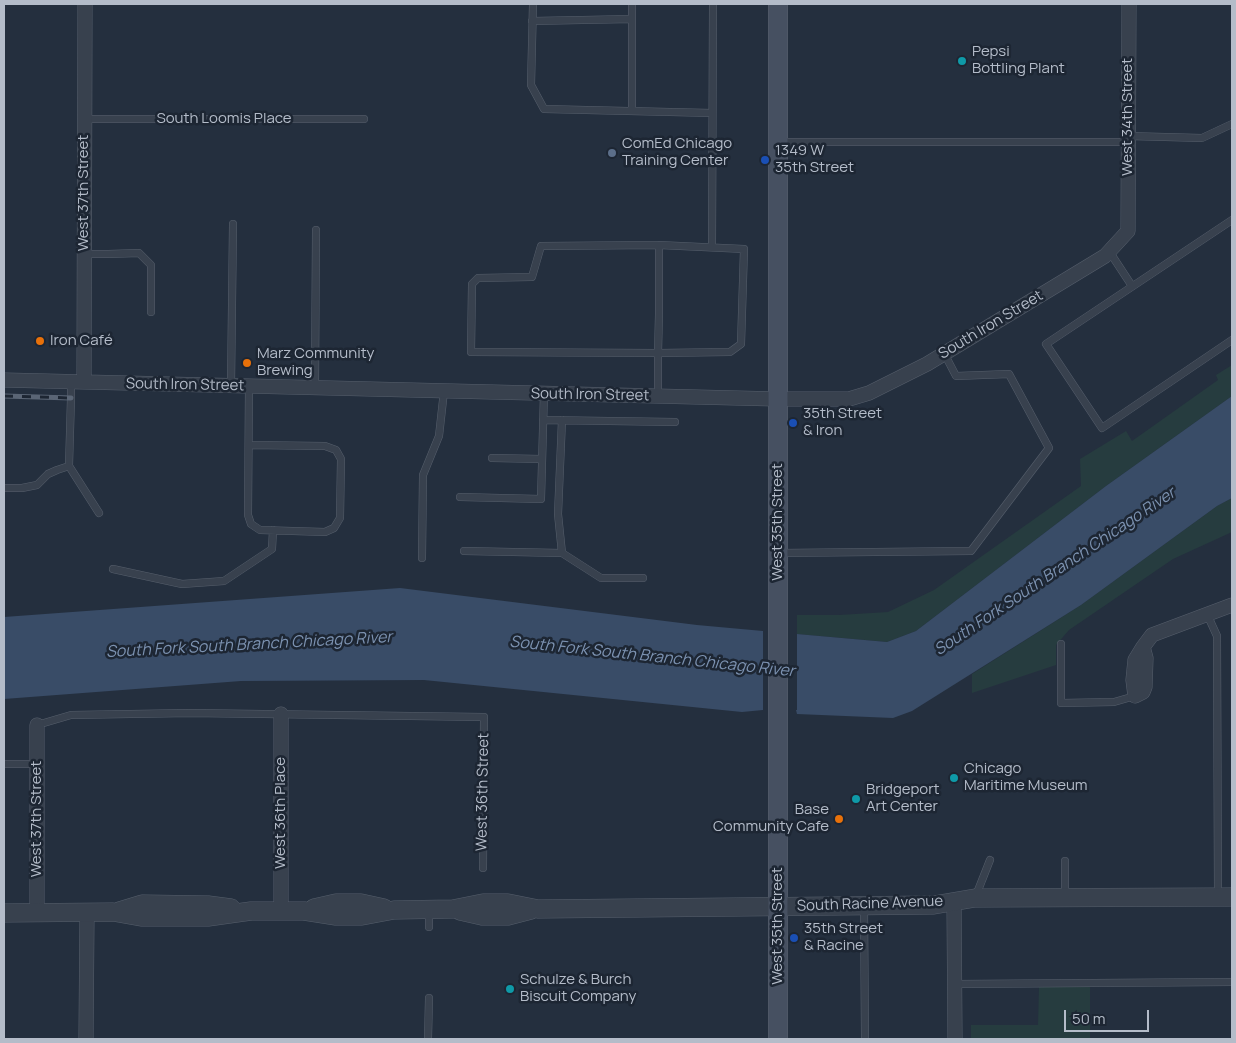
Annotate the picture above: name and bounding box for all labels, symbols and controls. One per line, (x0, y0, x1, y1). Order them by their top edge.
place label: Pepsi Bottling Plant (972, 43, 1065, 78)
marker: Pepsi Bottling Plant (956, 55, 968, 67)
street label: West 34th Street (1119, 58, 1137, 176)
street label: South Loomis Place (156, 110, 292, 128)
street label: West 37th Street (75, 135, 93, 251)
place label: ComEd Chicago Training Center (622, 135, 732, 170)
place label: 1349 W 35th Street (775, 142, 854, 177)
marker: ComEd Chicago Training Center (606, 147, 618, 159)
marker: 1349 W 35th Street (759, 154, 771, 166)
street label: South Iron Street (936, 287, 1046, 363)
place label: Iron Café (50, 332, 113, 350)
marker: Iron Café (34, 335, 46, 347)
place label: Marz Community Brewing (257, 345, 374, 380)
marker: Marz Community Brewing (241, 357, 253, 369)
street label: South Iron Street (126, 375, 244, 395)
street label: South Iron Street (531, 385, 649, 405)
place label: 35th Street & Iron (803, 405, 882, 440)
marker: 35th Street & Iron (787, 417, 799, 429)
street label: West 35th Street (769, 463, 787, 581)
water label: South Fork South Branch Chicago River (931, 484, 1179, 660)
water label: South Fork South Branch Chicago River (105, 628, 393, 662)
water label: South Fork South Branch Chicago River (509, 632, 795, 682)
street label: West 36th Street (473, 733, 493, 851)
street label: West 36th Place (272, 757, 290, 869)
place label: Chicago Maritime Museum (964, 760, 1088, 795)
street label: West 37th Street (28, 761, 46, 877)
marker: Chicago Maritime Museum (948, 772, 960, 784)
place label: Bridgeport Art Center (866, 781, 940, 816)
marker: Bridgeport Art Center (850, 793, 862, 805)
place label: Base Community Cafe (713, 801, 829, 836)
marker: Base Community Cafe (833, 813, 845, 825)
street label: West 35th Street (769, 867, 787, 985)
street label: South Racine Avenue (797, 892, 943, 916)
place label: 35th Street & Racine (804, 920, 883, 955)
marker: 35th Street & Racine (788, 932, 800, 944)
place label: Schulze & Burch Biscuit Company (520, 971, 636, 1006)
marker: Schulze & Burch Biscuit Company (504, 983, 516, 995)
scale bar (1066, 1000, 1151, 1032)
text: 50 m (1072, 1008, 1106, 1029)

